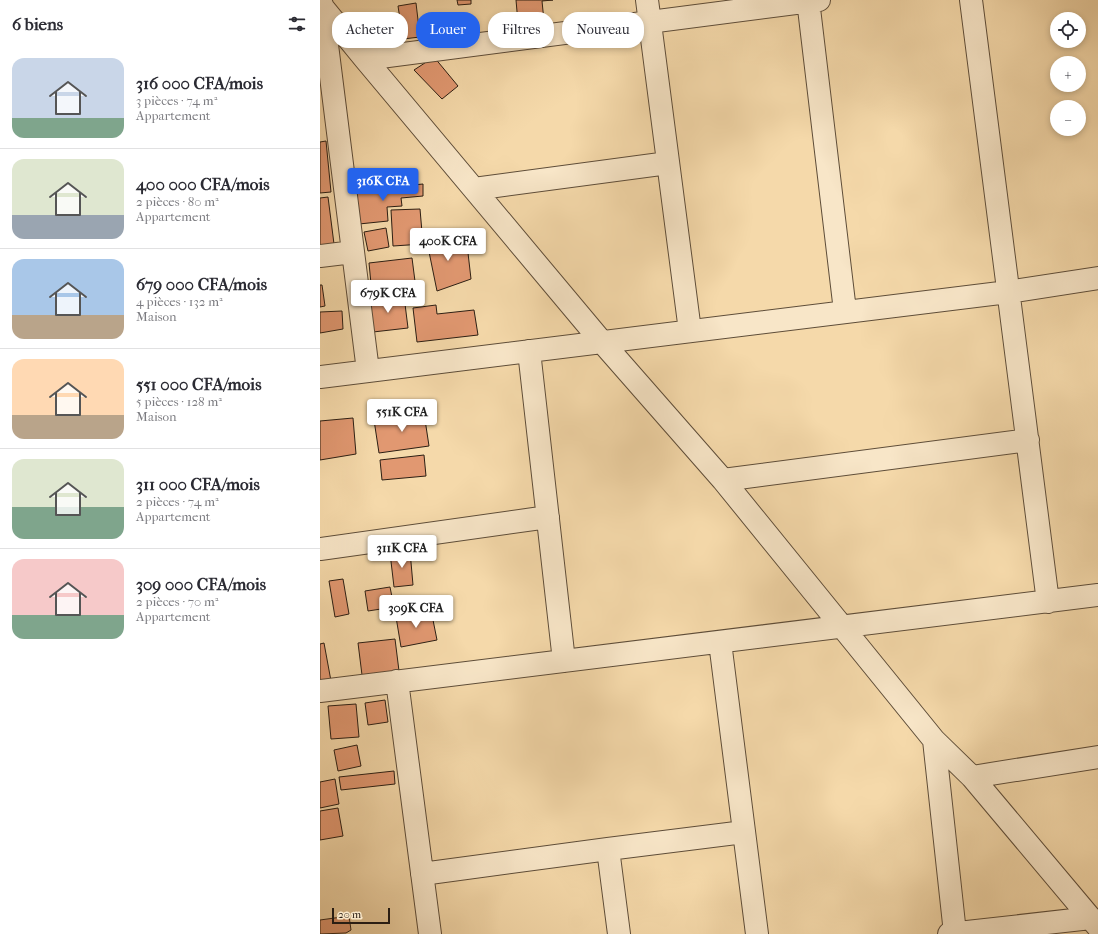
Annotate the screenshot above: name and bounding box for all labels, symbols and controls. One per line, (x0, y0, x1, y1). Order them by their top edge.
chip: Acheter (332, 12, 408, 48)
chip: Louer (416, 12, 480, 48)
chip: Filtres (488, 12, 554, 48)
chip: Nouveau (562, 12, 644, 48)
map controls (1050, 12, 1086, 136)
button: locate (1050, 12, 1086, 48)
icon: filters (286, 13, 308, 35)
text: 6 biens (12, 14, 63, 34)
button: + (1050, 56, 1086, 92)
text: 316 000 CFA/mois (136, 73, 263, 93)
icon: home (44, 74, 92, 122)
text: 3 pièces · 74 m² (136, 93, 217, 108)
button: − (1050, 100, 1086, 136)
text: Appartement (136, 108, 211, 123)
pin: 316K CFA (342, 168, 424, 202)
text: 316K CFA (356, 173, 410, 188)
text: 400 000 CFA/mois (136, 174, 270, 194)
icon: home (44, 175, 92, 223)
text: 2 pièces · 80 m² (136, 194, 219, 209)
text: Appartement (136, 209, 211, 224)
pin: 400K CFA (407, 228, 489, 262)
text: 400K CFA (419, 233, 477, 248)
text: 679 000 CFA/mois (136, 274, 267, 294)
icon: home (44, 275, 92, 323)
pin: 679K CFA (347, 280, 429, 314)
text: 679K CFA (360, 285, 416, 300)
text: 4 pièces · 132 m² (136, 294, 223, 309)
text: Maison (136, 309, 177, 324)
text: 551 000 CFA/mois (136, 374, 261, 394)
icon: home (44, 375, 92, 423)
text: 5 pièces · 128 m² (136, 394, 222, 409)
pin: 551K CFA (361, 399, 443, 433)
text: 551K CFA (376, 404, 428, 419)
text: Maison (136, 409, 177, 424)
text: 311 000 CFA/mois (136, 474, 260, 494)
icon: home (44, 475, 92, 523)
text: 2 pièces · 74 m² (136, 494, 219, 509)
text: Appartement (136, 509, 211, 524)
pin: 311K CFA (361, 535, 443, 569)
text: 311K CFA (377, 540, 427, 555)
text: 309 000 CFA/mois (136, 574, 266, 594)
icon: home (44, 575, 92, 623)
text: 2 pièces · 70 m² (136, 594, 218, 609)
pin: 309K CFA (375, 595, 457, 629)
text: 309K CFA (388, 600, 444, 615)
text: Appartement (136, 609, 211, 624)
scale bar (332, 906, 390, 925)
text: 20 m (338, 908, 361, 921)

